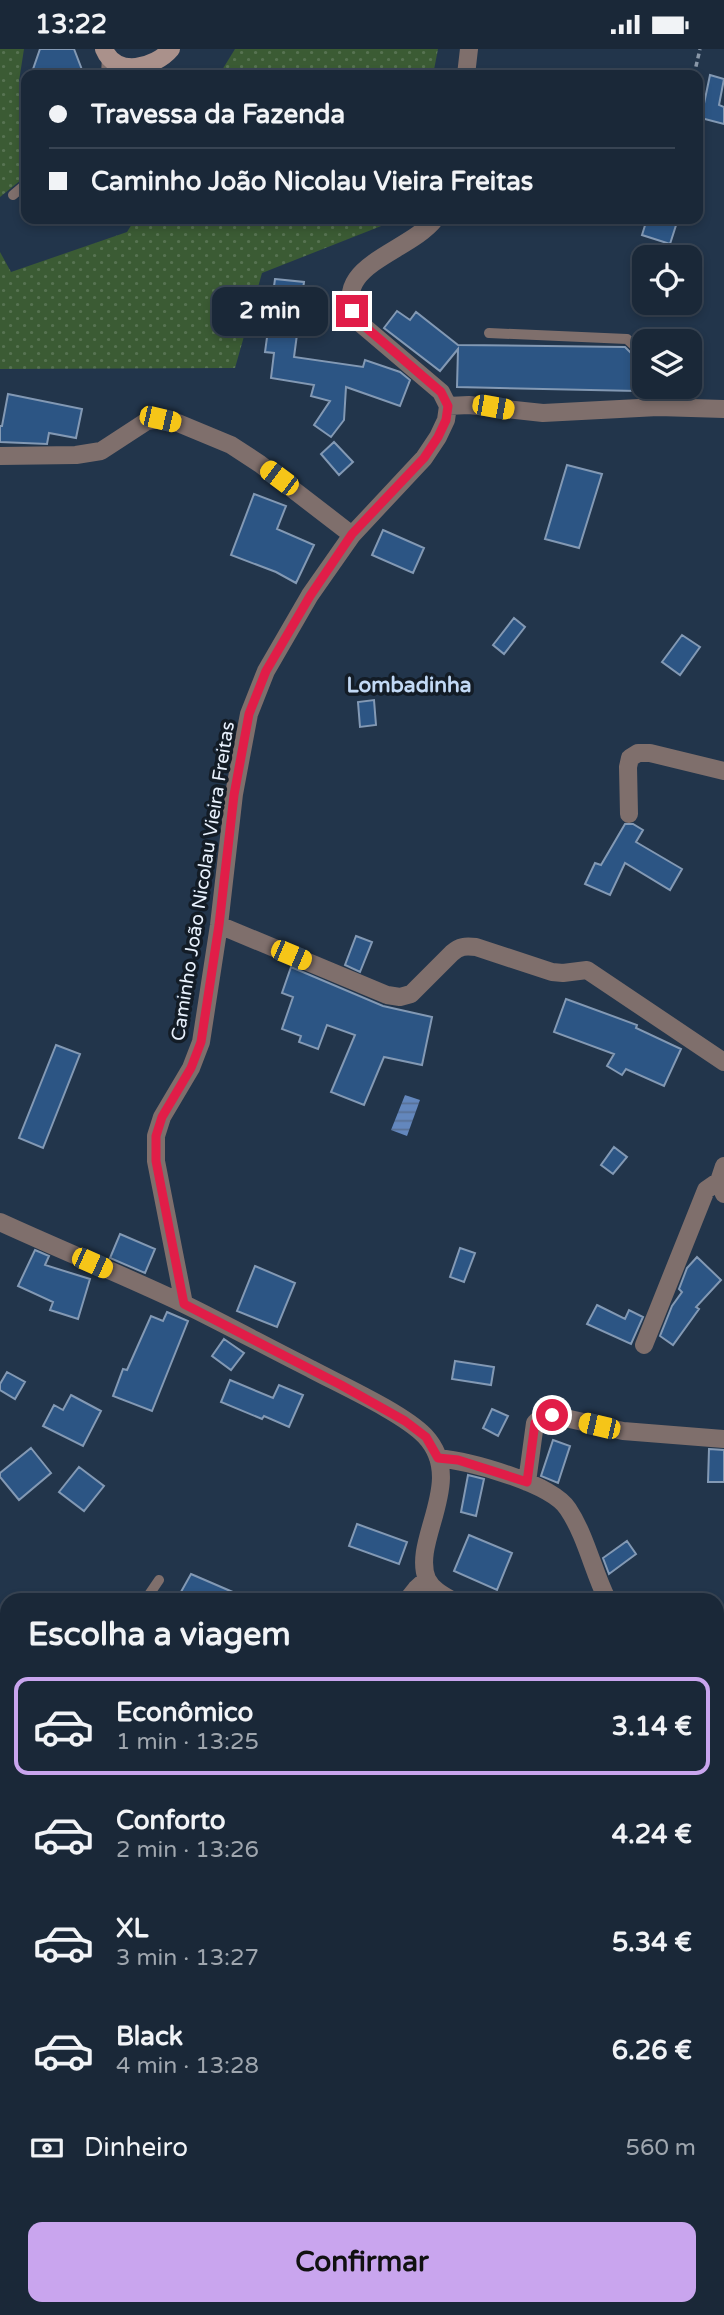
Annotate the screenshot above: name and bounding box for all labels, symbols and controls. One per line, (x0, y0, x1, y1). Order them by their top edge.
text: 13:22 (35, 9, 107, 40)
text: Travessa da Fazenda (91, 99, 345, 130)
text: Caminho João Nicolau Vieira Freitas (91, 166, 533, 197)
map controls (632, 245, 702, 399)
button: locate (632, 245, 702, 315)
callout: 2 min (212, 287, 328, 335)
route end (336, 295, 368, 327)
text: 2 min (239, 297, 301, 325)
button: layers (632, 329, 702, 399)
car (471, 393, 516, 421)
car (138, 404, 183, 434)
car (256, 457, 303, 499)
district label: Lombadinha (346, 673, 472, 698)
street label: Caminho João Nicolau Vieira Freitas (167, 720, 239, 1042)
car (268, 937, 315, 973)
car (69, 1245, 116, 1281)
route start (536, 1399, 568, 1431)
car (577, 1411, 622, 1441)
text: Escolha a viagem (28, 1616, 291, 1654)
icon: car (32, 1695, 95, 1758)
text: Econômico (116, 1697, 253, 1728)
text: 3.14 € (612, 1711, 692, 1742)
text: 1 min · 13:25 (116, 1728, 259, 1756)
icon: car (32, 1803, 95, 1866)
text: Conforto (116, 1805, 225, 1836)
text: 4.24 € (612, 1819, 692, 1850)
text: 2 min · 13:26 (116, 1836, 259, 1864)
icon: car (32, 1911, 95, 1974)
text: XL (116, 1913, 148, 1944)
text: 5.34 € (612, 1927, 692, 1958)
text: 3 min · 13:27 (116, 1944, 259, 1972)
icon: car (32, 2019, 95, 2082)
text: Black (116, 2021, 183, 2052)
text: 6.26 € (612, 2035, 692, 2066)
text: 4 min · 13:28 (116, 2052, 259, 2080)
icon: cash (28, 2129, 66, 2167)
text: Dinheiro (84, 2132, 188, 2163)
text: 560 m (626, 2134, 696, 2162)
button: Confirmar (28, 2222, 696, 2302)

